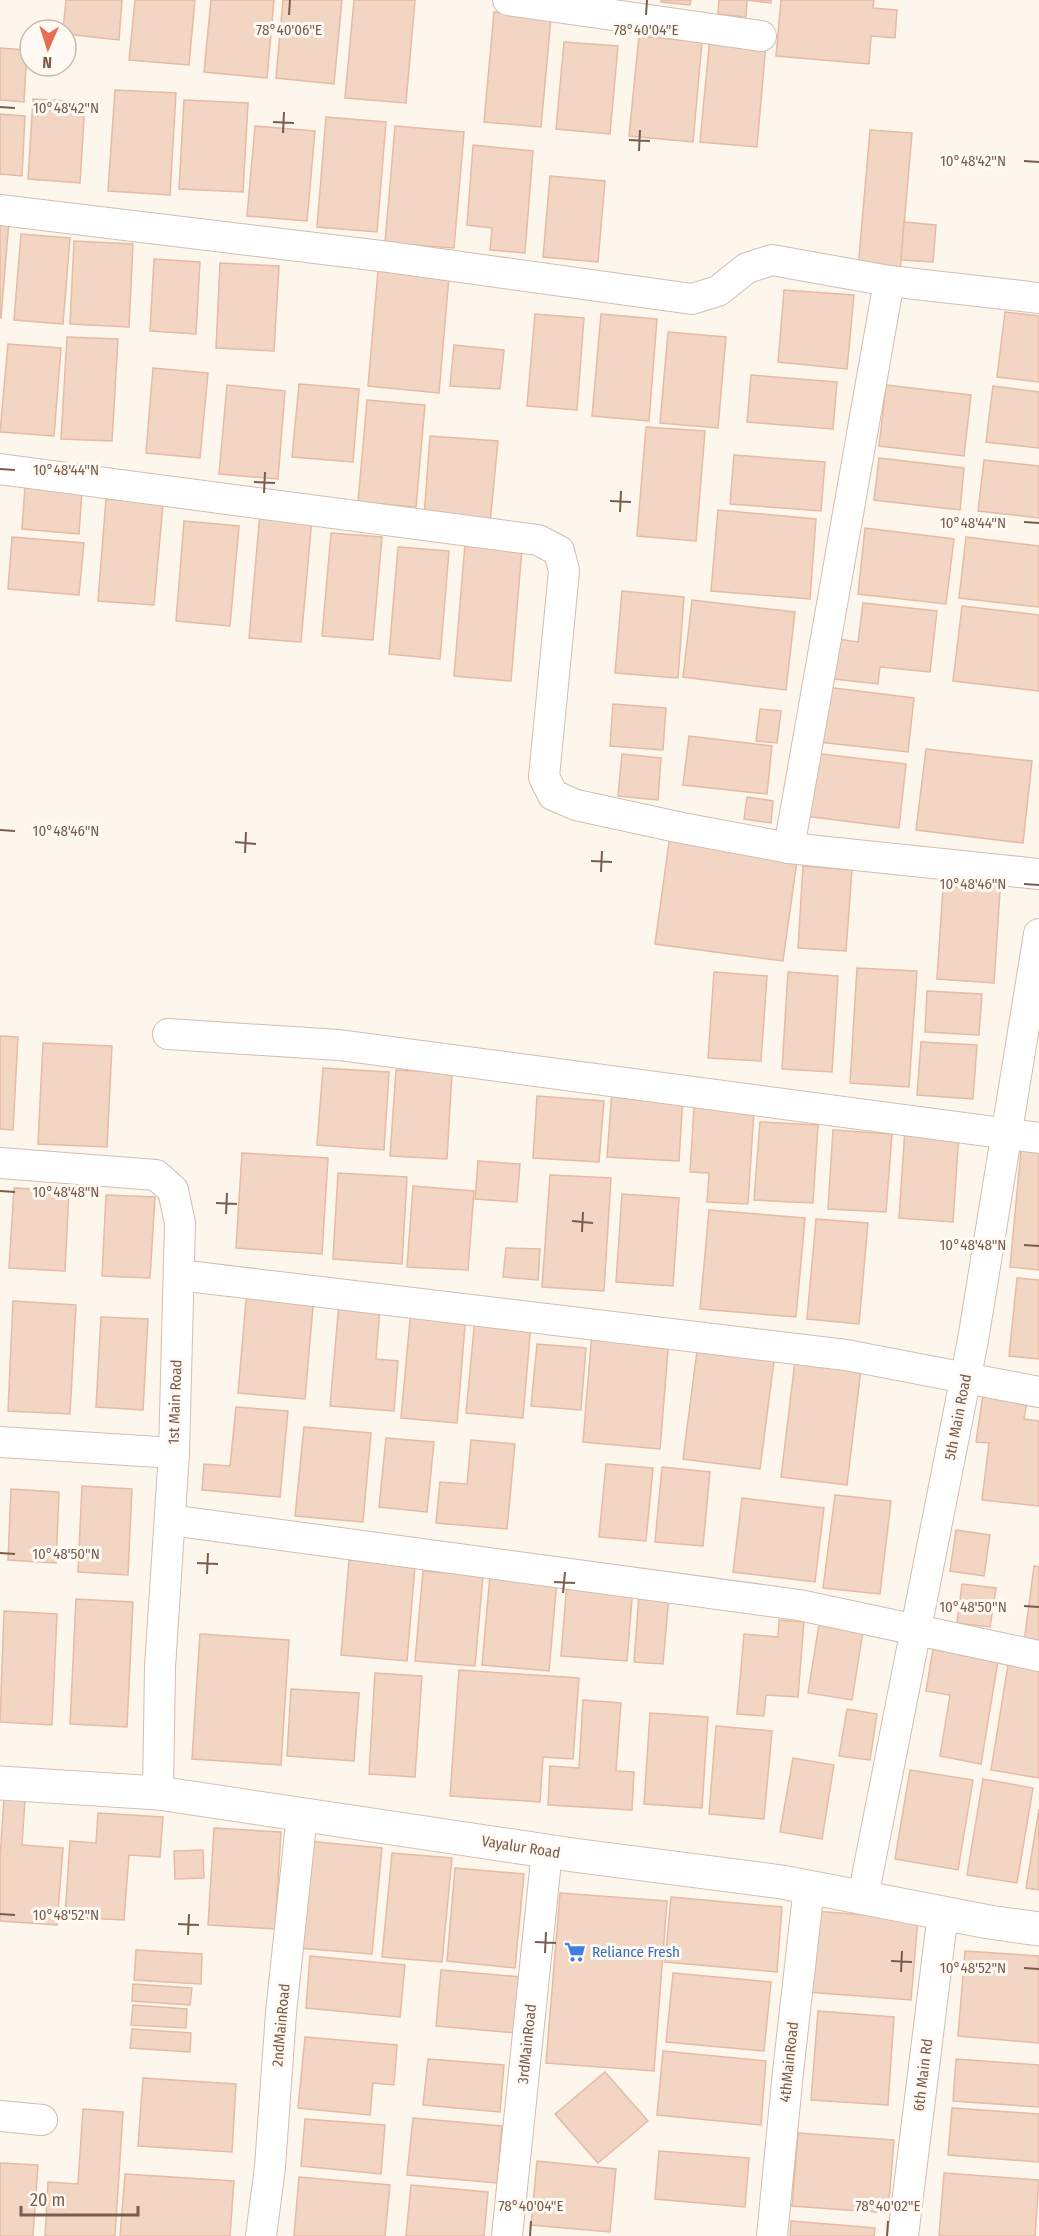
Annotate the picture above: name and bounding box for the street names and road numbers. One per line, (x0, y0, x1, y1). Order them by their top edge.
street label: 1st Main Road (165, 1359, 185, 1445)
street label: 5th Main Road (941, 1372, 975, 1462)
street label: Vayalur Road (480, 1832, 562, 1862)
street label: 2ndMainRoad (268, 1983, 294, 2067)
street label: 3rdMainRoad (514, 2003, 540, 2085)
street label: 4thMainRoad (776, 2021, 802, 2103)
street label: 6th Main Rd (910, 2038, 936, 2112)

